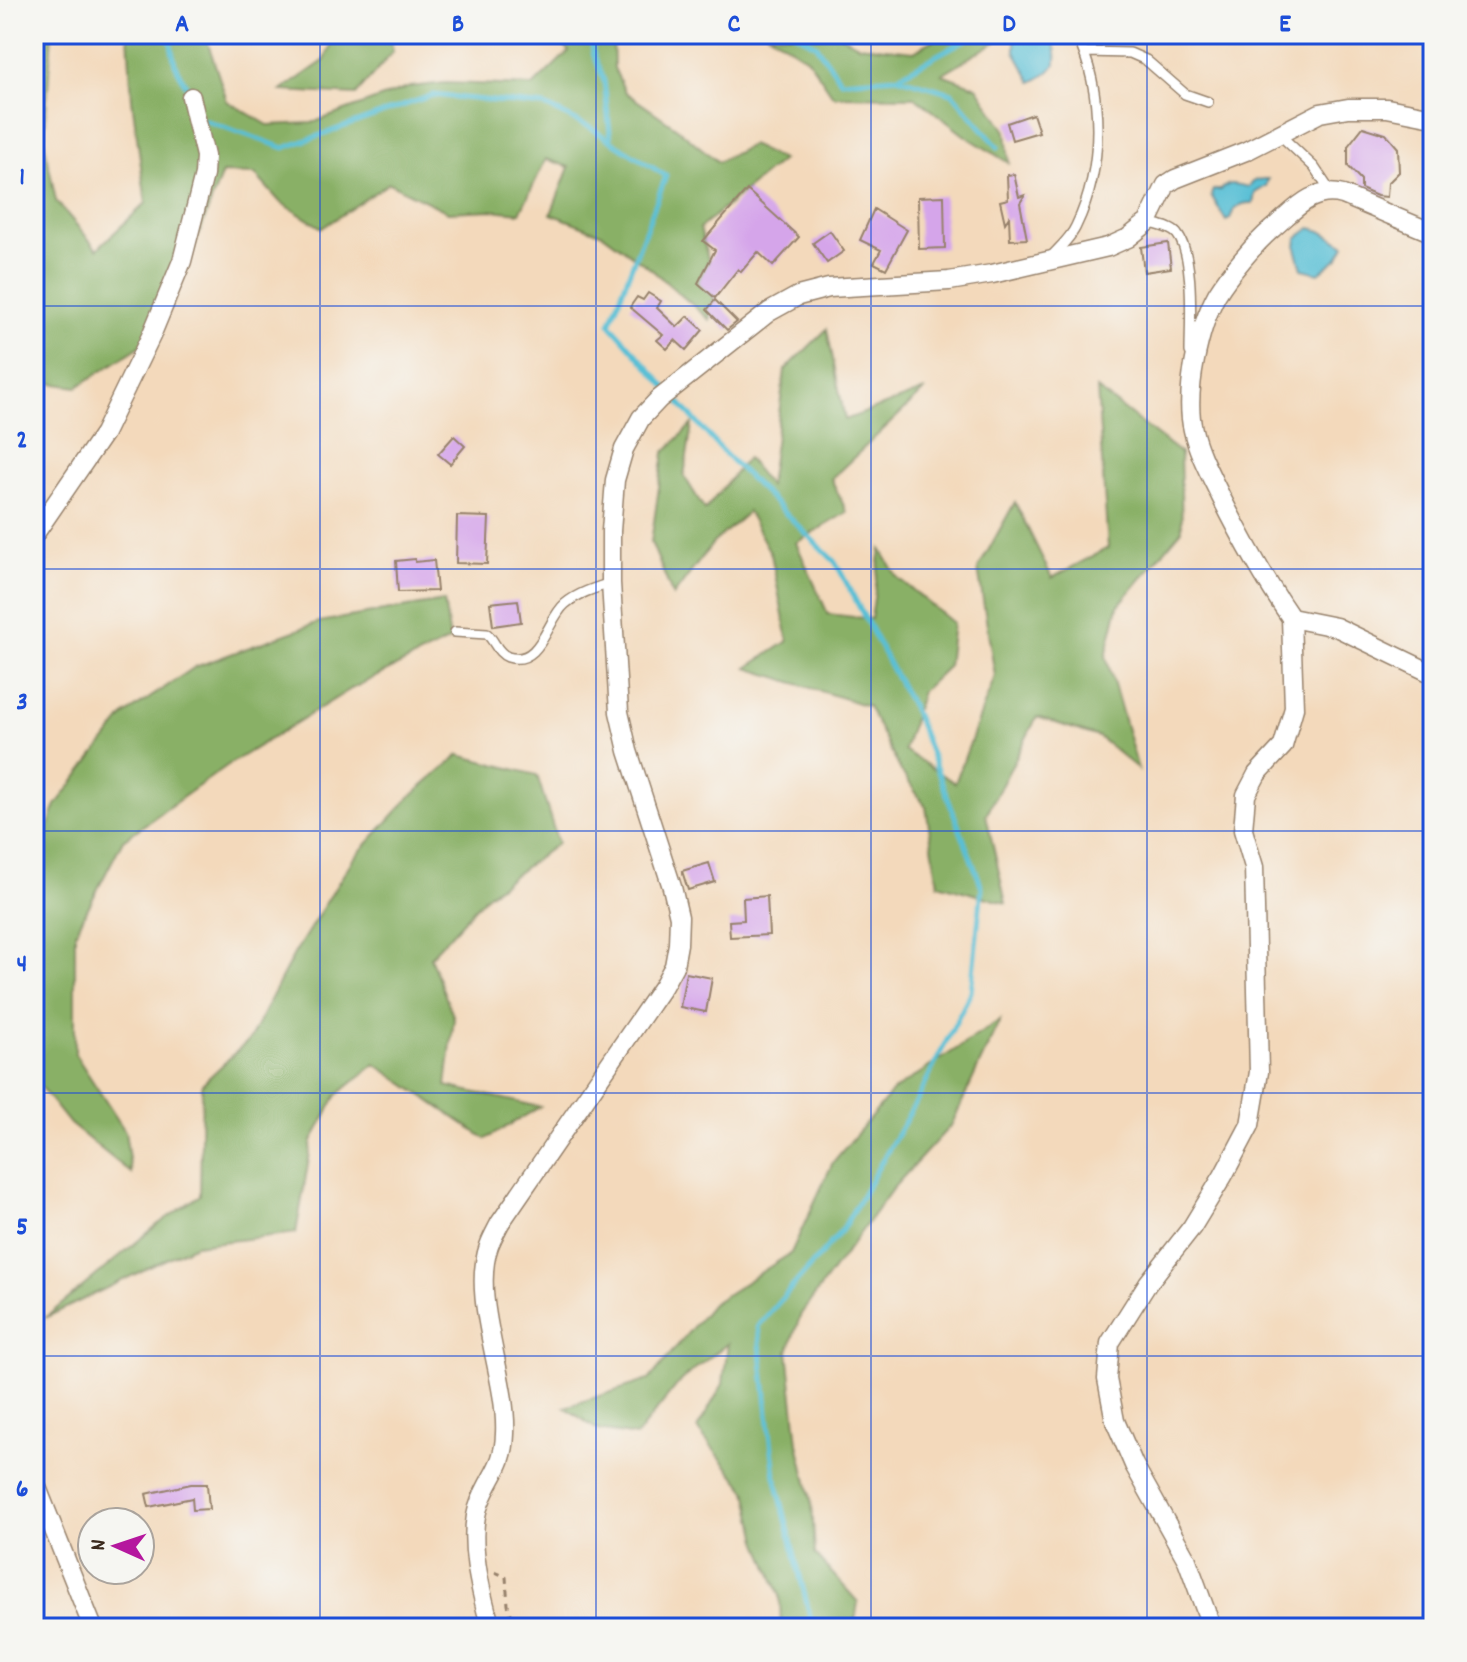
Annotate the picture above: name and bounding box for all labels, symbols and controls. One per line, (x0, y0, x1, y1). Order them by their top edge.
text: A (175, 7, 189, 44)
text: B (452, 7, 464, 44)
text: C (728, 7, 741, 44)
text: D (1002, 7, 1016, 44)
text: E (1279, 7, 1291, 44)
text: 1 (19, 160, 25, 197)
text: 2 (16, 423, 28, 460)
text: 3 (16, 685, 28, 722)
text: 4 (17, 947, 27, 984)
text: 5 (16, 1210, 28, 1247)
text: 6 (16, 1472, 28, 1509)
north arrow (76, 1506, 156, 1586)
text: N (84, 1539, 115, 1551)

